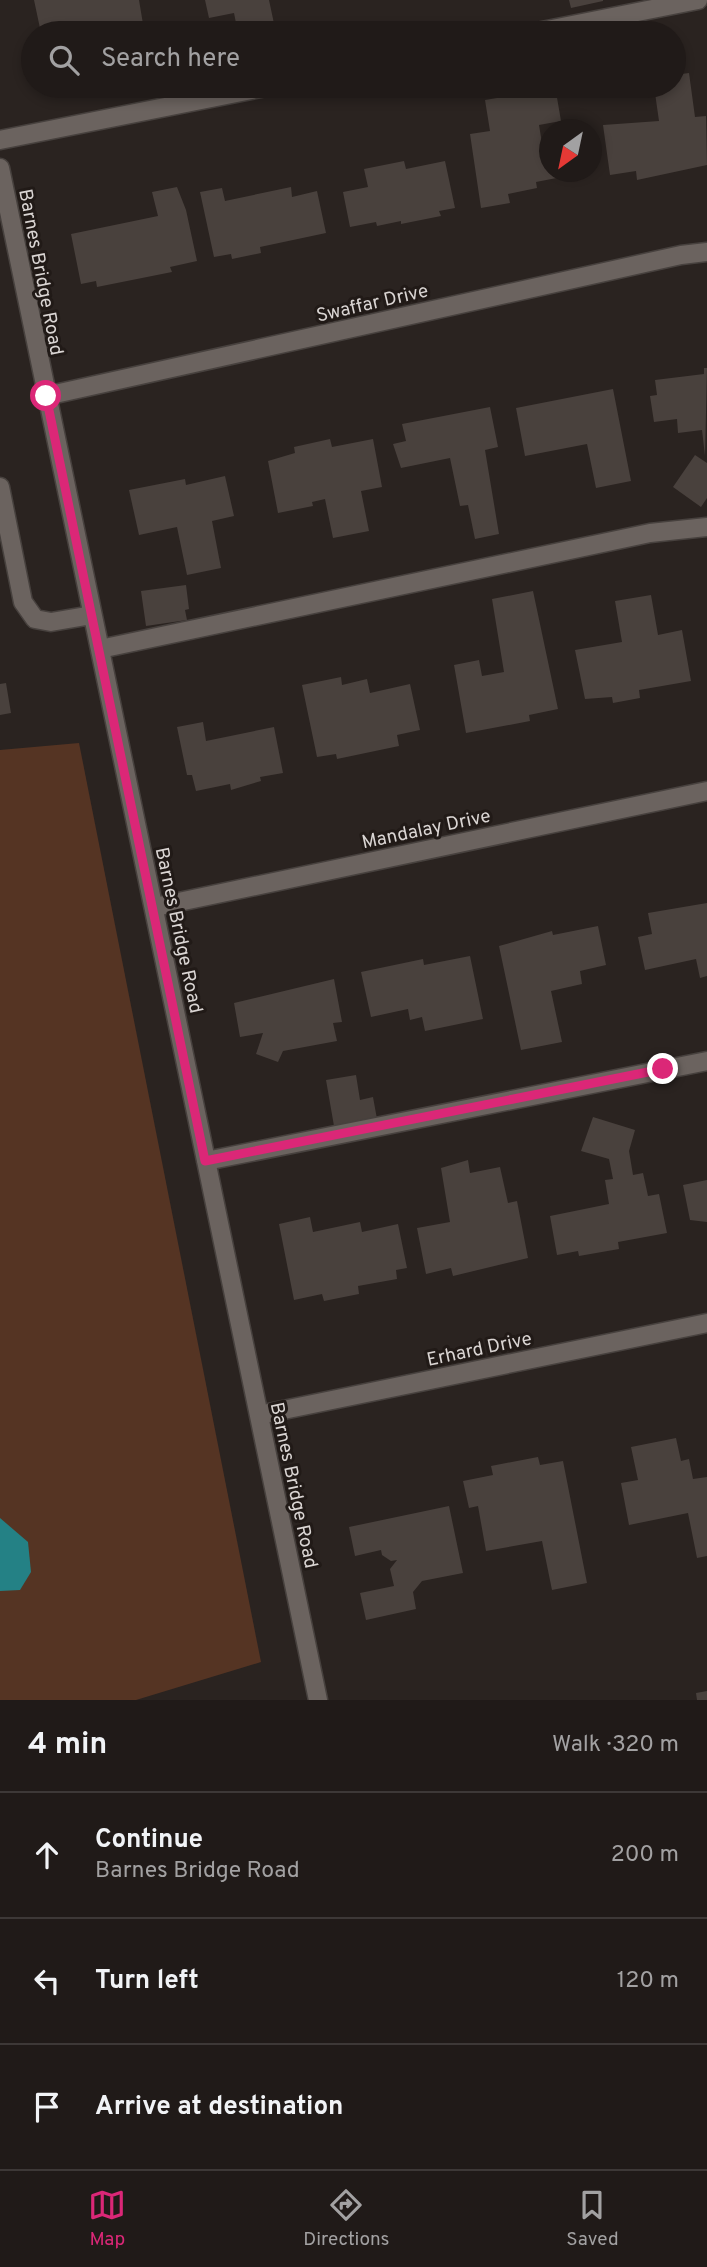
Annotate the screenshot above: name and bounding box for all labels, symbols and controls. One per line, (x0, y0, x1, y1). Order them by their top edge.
search box (21, 21, 686, 98)
icon: search (45, 41, 83, 79)
text: Search here (101, 43, 240, 76)
north arrow (539, 119, 602, 182)
street label: Barnes Bridge Road (12, 187, 68, 358)
street label: Swaffar Drive (314, 279, 431, 328)
route start (30, 380, 61, 411)
street label: Mandalay Drive (360, 805, 493, 855)
street label: Barnes Bridge Road (149, 845, 207, 1016)
route end (647, 1053, 678, 1084)
street label: Erhard Drive (425, 1327, 534, 1373)
street label: Barnes Bridge Road (264, 1400, 322, 1571)
text: 4 min (28, 1727, 107, 1764)
text: Walk · 320 m (552, 1731, 679, 1760)
text: Continue (95, 1824, 203, 1857)
icon: ahead (28, 1836, 66, 1874)
text: 200 m (611, 1841, 679, 1870)
text: Barnes Bridge Road (95, 1857, 300, 1886)
icon: left (28, 1962, 66, 2000)
text: Turn left (95, 1965, 199, 1998)
text: 120 m (617, 1967, 679, 1996)
icon: arrive (28, 2088, 66, 2126)
text: Arrive at destination (95, 2091, 343, 2124)
tab: Map (88, 2186, 126, 2252)
tab: Directions (303, 2186, 390, 2252)
tab: Saved (566, 2186, 619, 2252)

